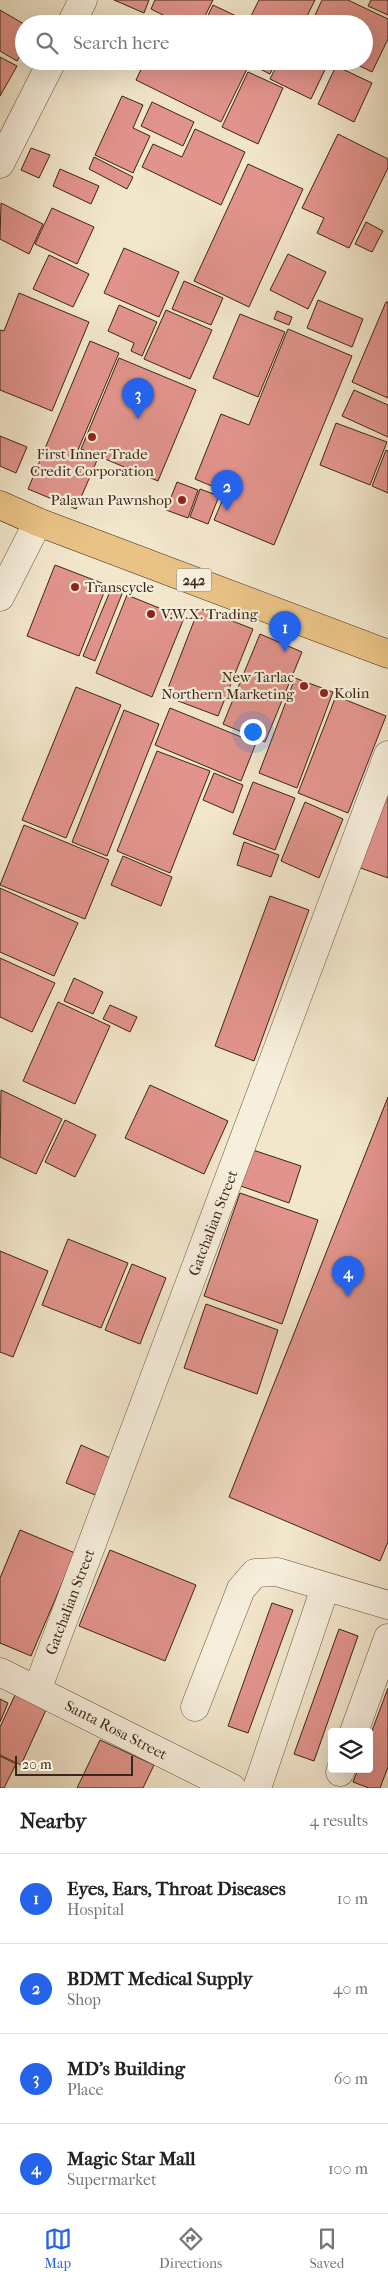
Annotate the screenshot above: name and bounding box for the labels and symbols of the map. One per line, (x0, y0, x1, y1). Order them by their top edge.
pin: 3 (122, 378, 154, 419)
marker: First Inner Trade Credit Corporation (86, 431, 98, 443)
place label: First Inner Trade Credit Corporation (30, 445, 154, 480)
pin: 2 (211, 470, 243, 511)
place label: Palawan Pawnshop (50, 491, 172, 509)
marker: Palawan Pawnshop (176, 494, 188, 506)
road number: 242 (176, 568, 212, 592)
place label: Transcycle (85, 578, 155, 596)
marker: Transcycle (69, 581, 81, 593)
place label: V.W.X. Trading (160, 605, 259, 623)
marker: V.W.X. Trading (145, 608, 157, 620)
pin: 1 (269, 611, 301, 652)
place label: New Tarlac Northern Marketing (161, 668, 295, 703)
marker: New Tarlac Northern Marketing (298, 680, 310, 692)
place label: Kolin (334, 684, 370, 702)
marker: Kolin (318, 687, 330, 699)
your location (240, 719, 266, 745)
street label: Gatchalian Street (185, 1167, 242, 1278)
pin: 4 (332, 1256, 364, 1297)
street label: Gatchalian Street (42, 1546, 99, 1657)
street label: Santa Rosa Street (62, 1696, 171, 1764)
scale bar (15, 1753, 132, 1776)

